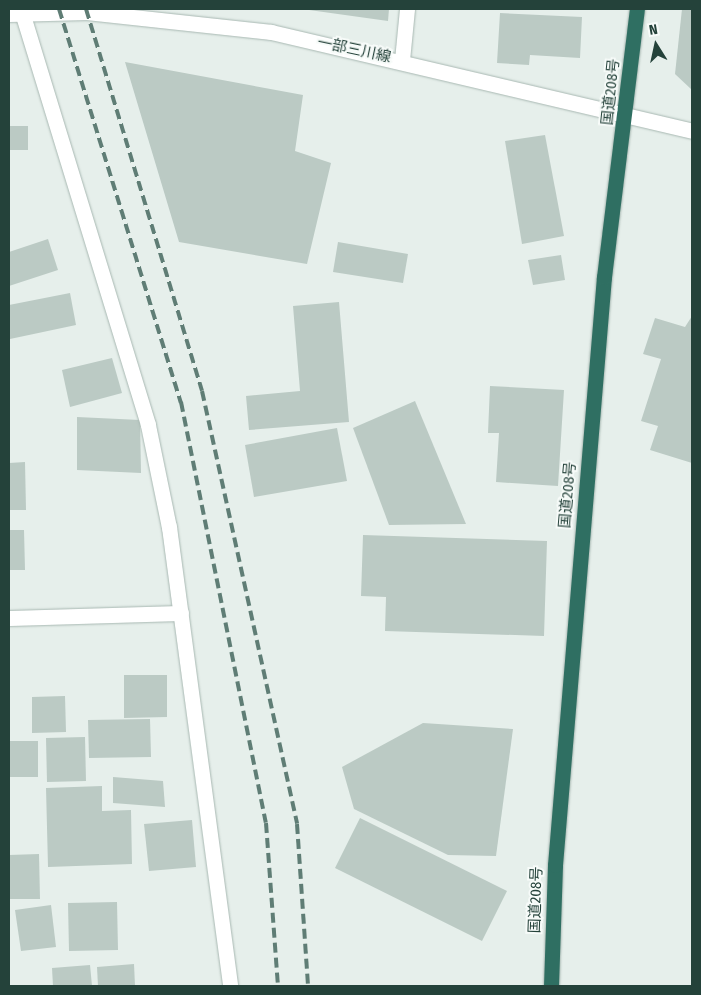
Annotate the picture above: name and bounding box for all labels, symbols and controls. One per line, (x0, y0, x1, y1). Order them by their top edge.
north arrow (631, 20, 681, 70)
text: N (648, 21, 659, 39)
street label: 一部三川線 (315, 33, 393, 67)
street label: 国道208号 (599, 58, 623, 126)
street label: 国道208号 (556, 461, 580, 529)
street label: 国道208号 (526, 866, 546, 934)

